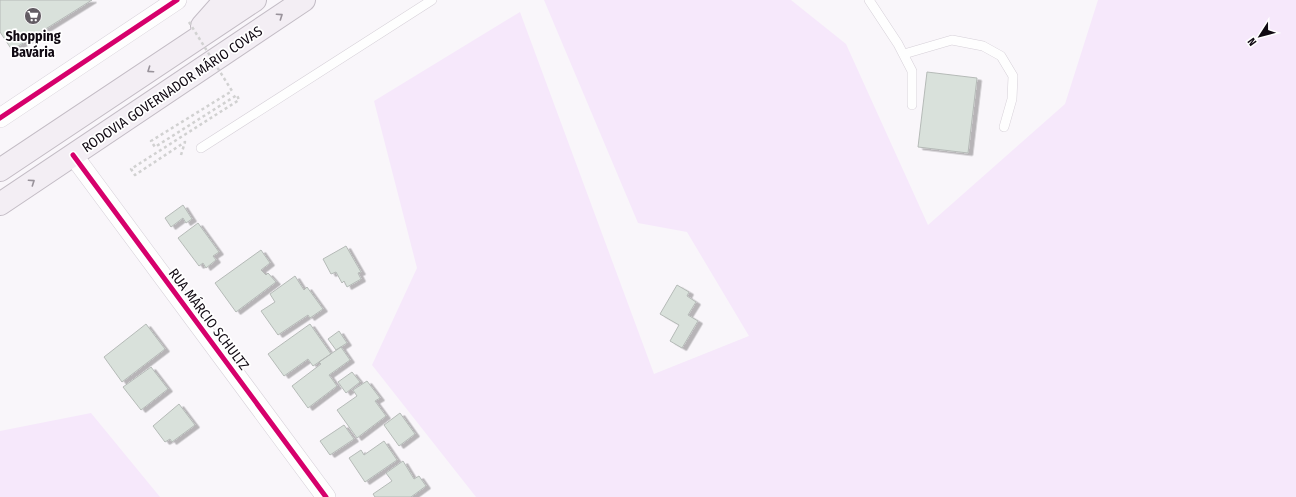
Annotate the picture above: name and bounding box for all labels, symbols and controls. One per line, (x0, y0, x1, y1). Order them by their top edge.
supermarket icon: Shopping Bavária (23, 6, 43, 26)
one-way arrow (276, 13, 283, 21)
north arrow (1240, 16, 1280, 56)
street label: RODOVIA GOVERNADOR MÁRIO COVAS (78, 22, 266, 156)
place label: Shopping Bavária (5, 28, 61, 61)
text: N (1245, 35, 1260, 48)
one-way arrow (148, 65, 155, 72)
one-way arrow (28, 180, 35, 187)
street label: RUA MÁRCIO SCHULTZ (165, 265, 253, 374)

